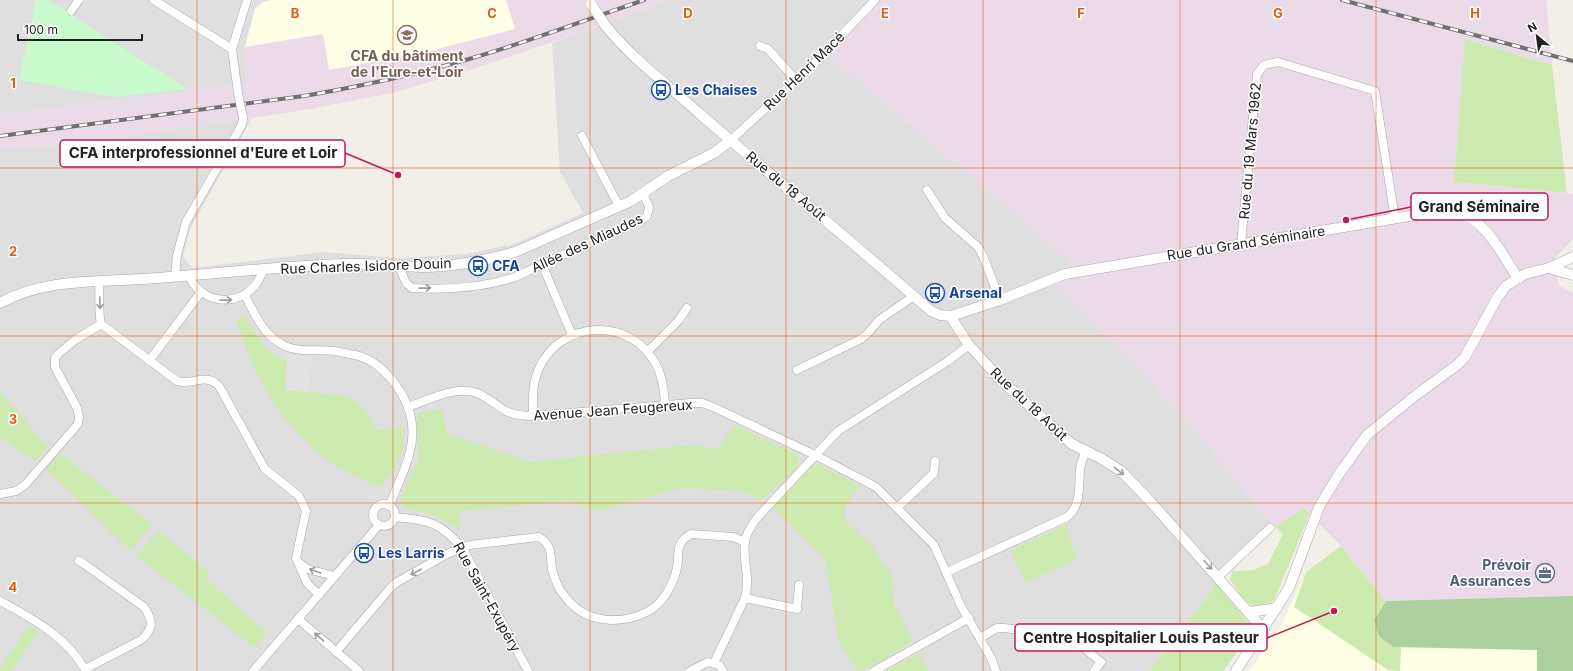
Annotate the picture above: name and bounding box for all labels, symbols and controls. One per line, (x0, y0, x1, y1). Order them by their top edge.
text: B (291, 5, 300, 21)
text: C (487, 5, 497, 21)
text: D (683, 5, 693, 21)
text: E (881, 5, 889, 21)
text: F (1077, 5, 1085, 21)
text: G (1273, 5, 1283, 21)
text: H (1470, 5, 1480, 21)
scale bar (18, 16, 142, 42)
north arrow (1517, 16, 1557, 56)
text: N (1525, 19, 1539, 35)
text: 100 m (24, 22, 58, 37)
school or university icon: CFA du bâtiment de l'Eure-et-Loir (396, 24, 418, 46)
street label: Rue Henri Macé (760, 28, 848, 113)
place label: CFA du bâtiment de l'Eure-et-Loir (351, 47, 463, 80)
text: 1 (10, 75, 16, 91)
bus stop icon: Les Chaises (650, 79, 672, 101)
place label: Les Chaises (675, 81, 758, 98)
street label: Rue du 19 Mars 1962 (1235, 82, 1264, 220)
callout: CFA interprofessionnel d'Eure et Loir (60, 140, 345, 167)
text: CFA interprofessionnel d'Eure et Loir (69, 143, 337, 162)
street label: Rue du 18 Août (743, 147, 830, 224)
callout: Grand Séminaire (1411, 193, 1548, 220)
text: Grand Séminaire (1418, 197, 1540, 216)
street label: Allée des Miaudes (528, 209, 645, 276)
street label: Rue du Grand Séminaire (1166, 222, 1326, 263)
text: 2 (9, 243, 17, 259)
street label: Rue Charles Isidore Douin (280, 254, 452, 277)
bus stop icon: CFA (467, 255, 489, 277)
place label: CFA (492, 257, 520, 274)
bus stop icon: Arsenal (924, 282, 946, 304)
one-way arrow (418, 284, 431, 292)
place label: Arsenal (949, 284, 1002, 301)
one-way arrow (96, 296, 104, 309)
one-way arrow (219, 296, 232, 303)
street label: Rue du 18 Août (987, 364, 1072, 444)
street label: Avenue Jean Feugereux (533, 395, 693, 424)
text: 3 (9, 411, 17, 427)
one-way arrow (1114, 466, 1125, 475)
street label: Rue Saint-Exupéry (450, 539, 525, 655)
bus stop icon: Les Larris (353, 542, 375, 564)
place label: Les Larris (378, 544, 445, 561)
place label: Prévoir Assurances (1450, 556, 1531, 589)
one-way arrow (1203, 560, 1213, 570)
office icon: Prévoir Assurances (1534, 562, 1556, 584)
one-way arrow (310, 567, 322, 575)
one-way arrow (410, 568, 422, 576)
text: 4 (9, 579, 18, 595)
callout: Centre Hospitalier Louis Pasteur (1015, 624, 1267, 651)
text: Centre Hospitalier Louis Pasteur (1023, 628, 1259, 647)
one-way arrow (313, 632, 324, 641)

